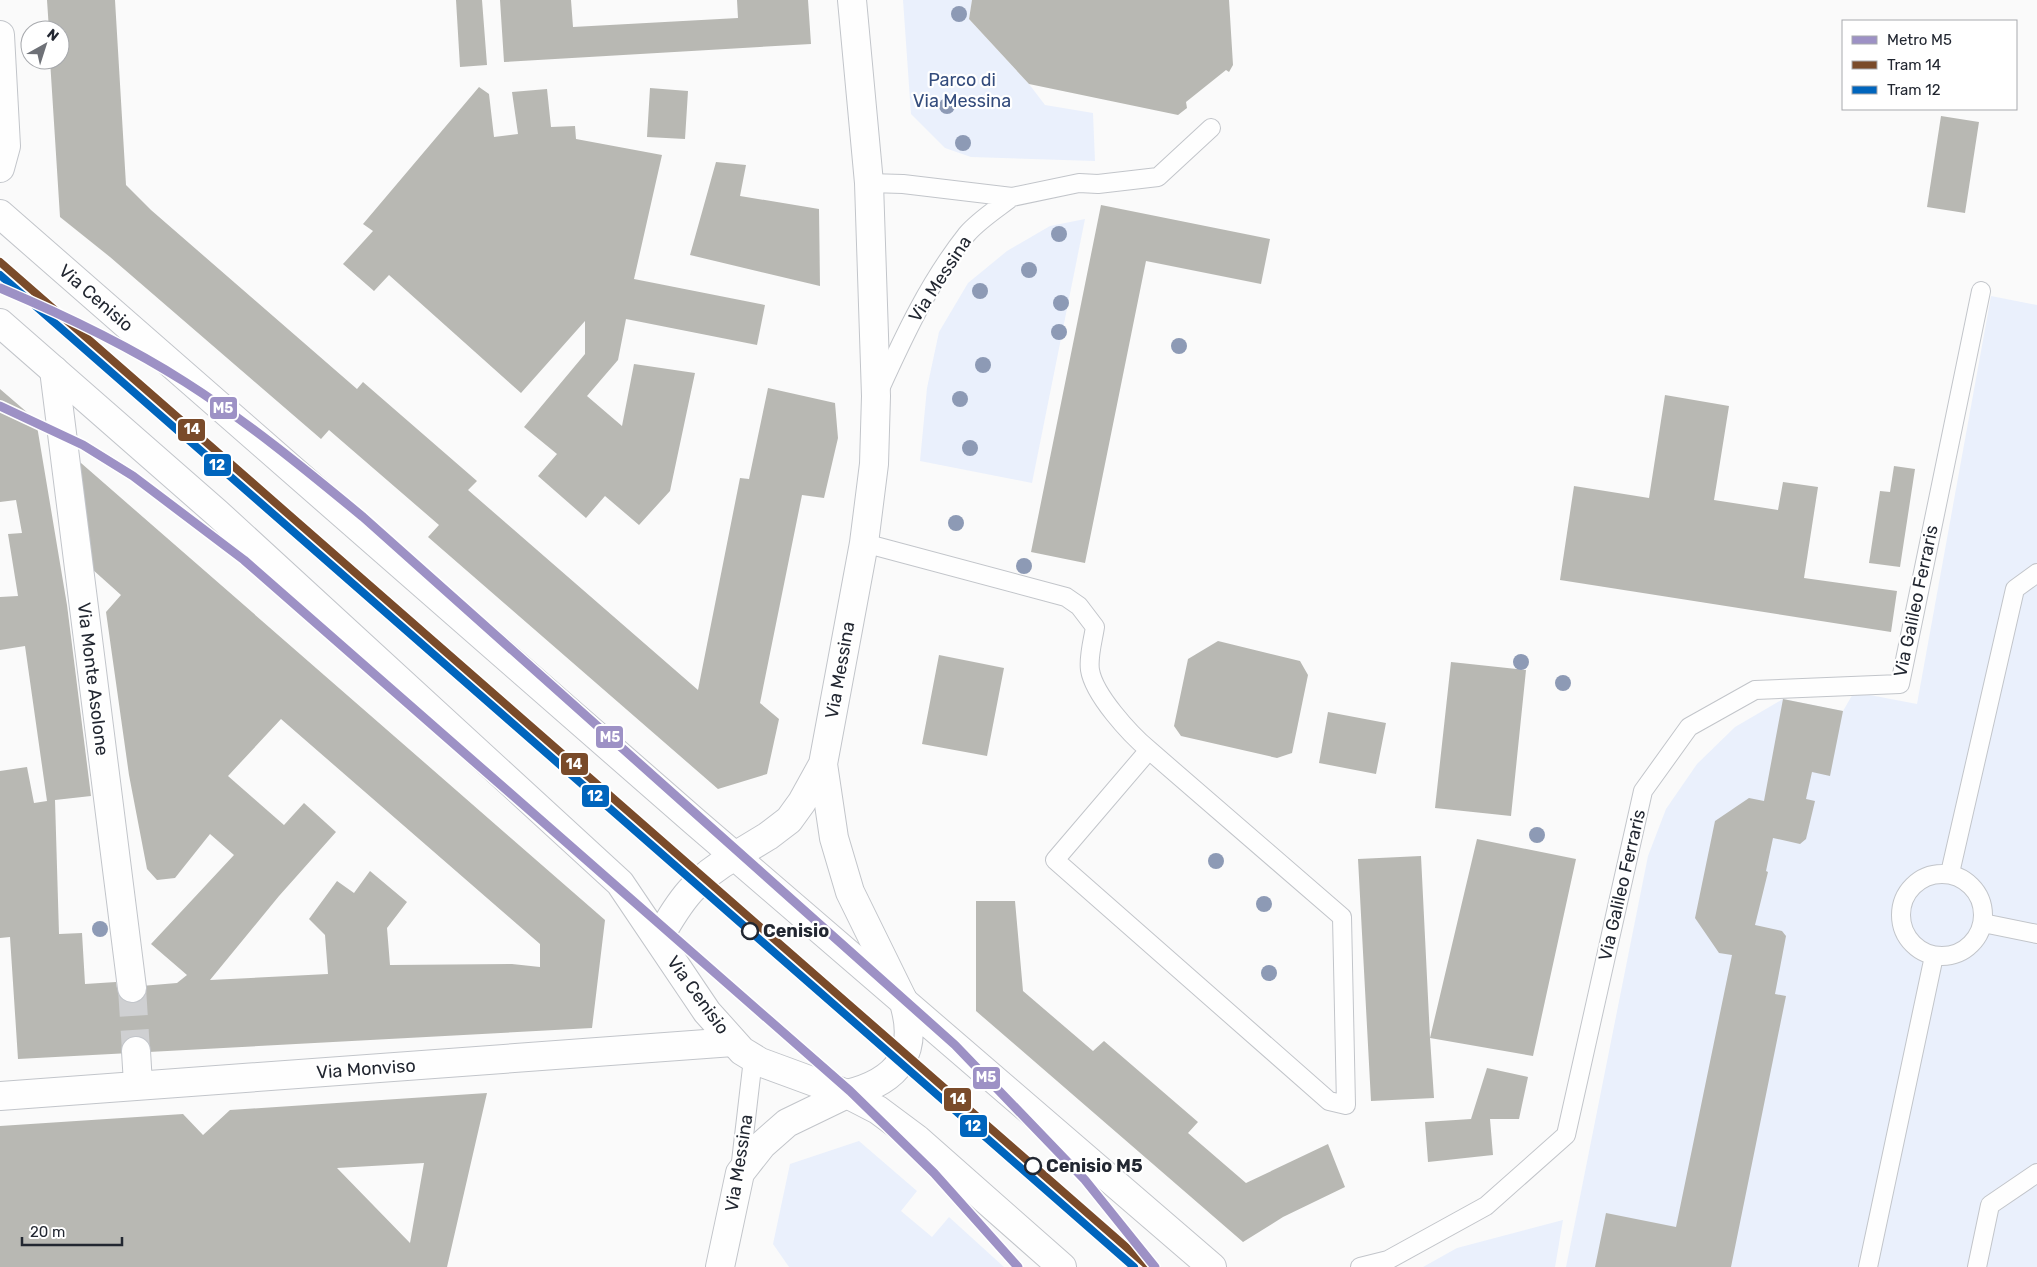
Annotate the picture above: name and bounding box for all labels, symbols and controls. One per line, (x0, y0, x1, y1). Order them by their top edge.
north arrow (20, 20, 70, 70)
legend (1842, 20, 2017, 110)
text: N (44, 26, 62, 45)
text: Metro M5 (1887, 31, 1952, 49)
text: Tram 14 (1887, 56, 1941, 74)
park label: Parco di Via Messina (913, 69, 1011, 112)
text: Tram 12 (1887, 81, 1941, 99)
street label: Via Messina (904, 232, 976, 326)
street label: Via Cenisio (54, 260, 138, 336)
line badge: M5 (209, 396, 238, 420)
text: M5 (213, 400, 233, 417)
line badge: 14 (177, 418, 206, 442)
text: 14 (184, 421, 201, 438)
line badge: 12 (203, 453, 232, 477)
text: 12 (209, 457, 225, 474)
street label: Via Galileo Ferraris (1889, 523, 1943, 679)
street label: Via Monte Asolone (73, 601, 113, 757)
street label: Via Messina (821, 620, 859, 720)
line badge: M5 (595, 725, 624, 749)
text: M5 (600, 729, 620, 746)
line badge: 14 (560, 752, 589, 776)
text: 14 (566, 756, 583, 773)
line badge: 12 (581, 784, 610, 808)
text: 12 (587, 788, 603, 805)
street label: Via Galileo Ferraris (1594, 807, 1650, 963)
place label: Cenisio (763, 920, 829, 942)
marker: Cenisio (741, 922, 759, 940)
street label: Via Cenisio (662, 951, 734, 1039)
street label: Via Monviso (316, 1055, 416, 1083)
line badge: M5 (972, 1066, 1001, 1090)
text: M5 (976, 1069, 996, 1086)
line badge: 14 (943, 1087, 972, 1112)
text: 14 (950, 1091, 967, 1108)
street label: Via Messina (720, 1113, 758, 1213)
line badge: 12 (959, 1114, 988, 1138)
text: 12 (965, 1118, 981, 1135)
place label: Cenisio M5 (1046, 1155, 1143, 1177)
marker: Cenisio M5 (1024, 1157, 1042, 1175)
scale bar (22, 1214, 122, 1246)
text: 20 m (30, 1223, 65, 1241)

